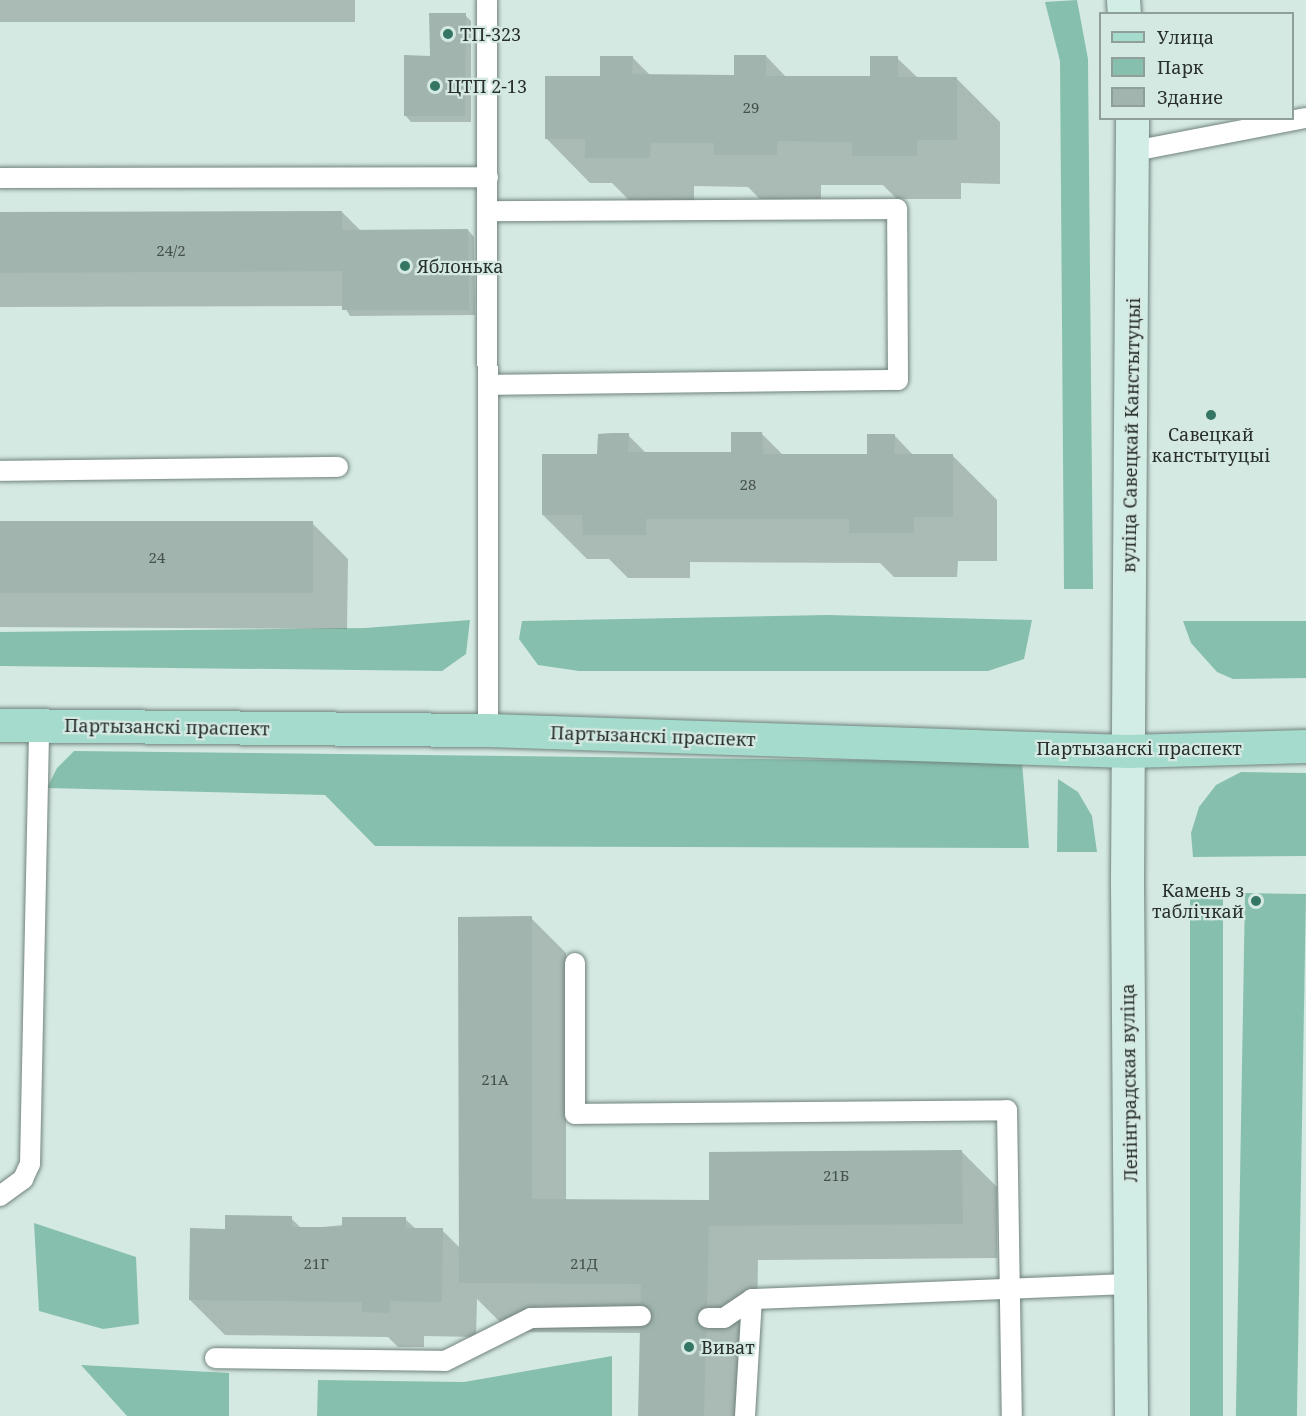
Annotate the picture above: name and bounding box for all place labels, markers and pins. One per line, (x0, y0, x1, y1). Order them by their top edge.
place label: ТП-323 (460, 23, 521, 45)
marker: ТП-323 (441, 27, 455, 41)
place label: ЦТП 2-13 (447, 75, 527, 97)
marker: ЦТП 2-13 (428, 79, 442, 93)
place label: Яблонька (417, 255, 503, 277)
marker: Яблонька (398, 259, 412, 273)
marker: Савецкай канстытуцыі (1204, 408, 1218, 422)
place label: Савецкай канстытуцыі (1152, 424, 1270, 466)
place label: Камень з таблічкай (1152, 880, 1244, 922)
marker: Камень з таблічкай (1249, 894, 1263, 908)
place label: Виват (701, 1336, 755, 1358)
marker: Виват (682, 1340, 696, 1354)

